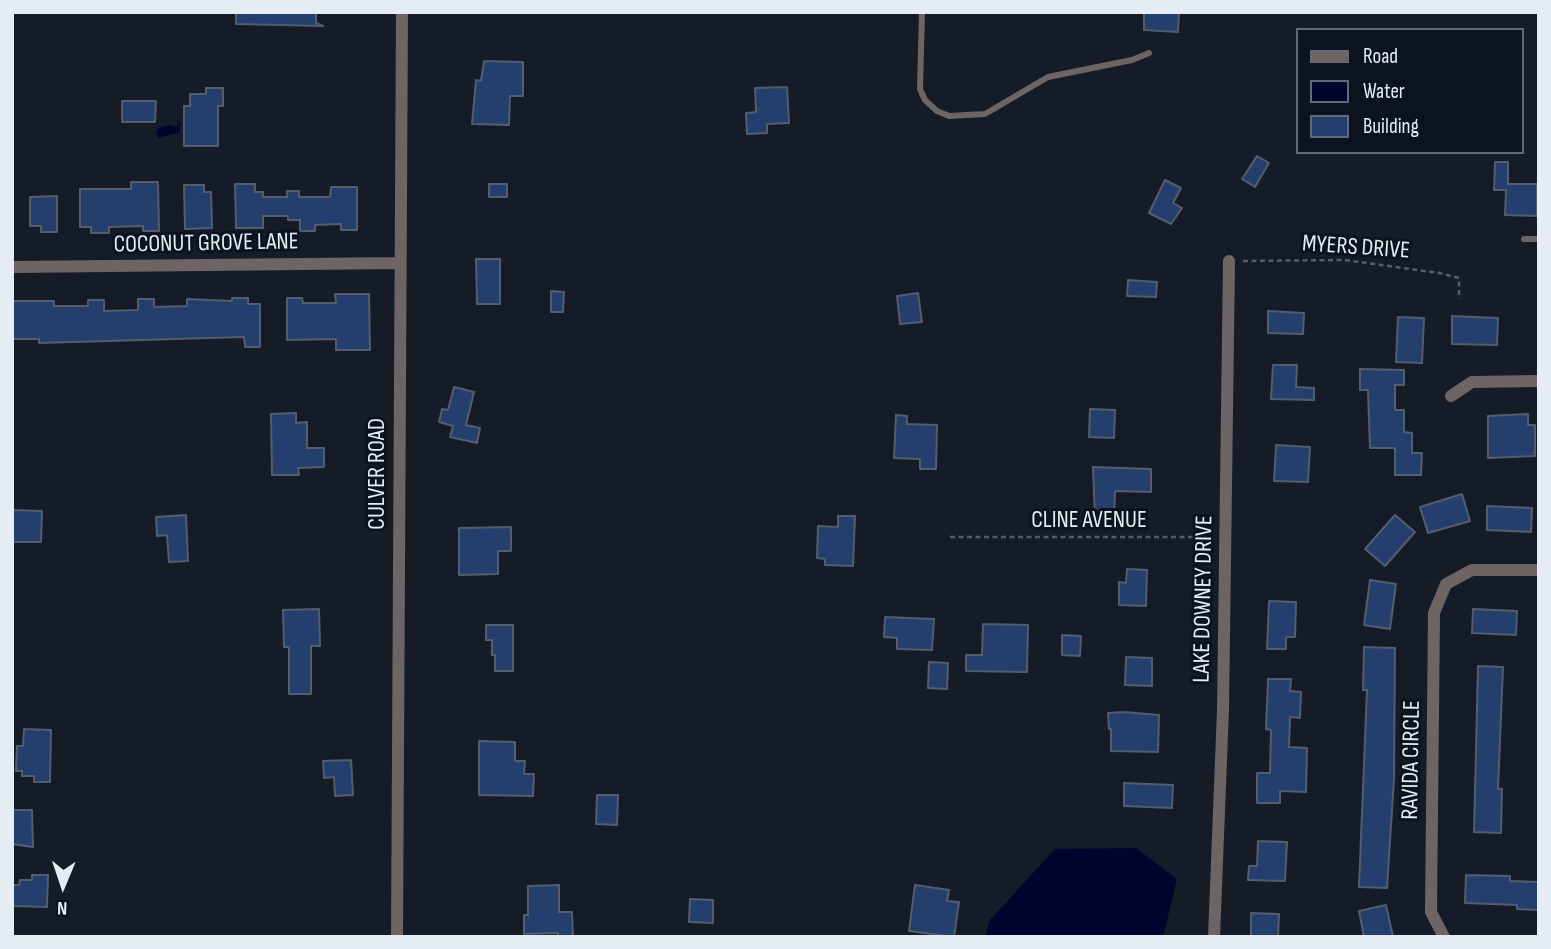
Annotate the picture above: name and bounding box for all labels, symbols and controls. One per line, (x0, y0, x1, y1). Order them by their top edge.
legend (1296, 28, 1523, 154)
text: Road (1363, 44, 1398, 69)
text: Water (1363, 79, 1405, 104)
text: Building (1363, 114, 1419, 139)
street label: COCONUT GROVE LANE (113, 228, 299, 260)
street label: MYERS DRIVE (1301, 230, 1411, 266)
street label: CULVER ROAD (364, 418, 392, 530)
street label: CLINE AVENUE (1031, 507, 1147, 535)
street label: LAKE DOWNEY DRIVE (1188, 515, 1220, 683)
street label: RAVIDA CIRCLE (1397, 700, 1427, 820)
north arrow (28, 851, 98, 921)
text: N (57, 896, 68, 919)

